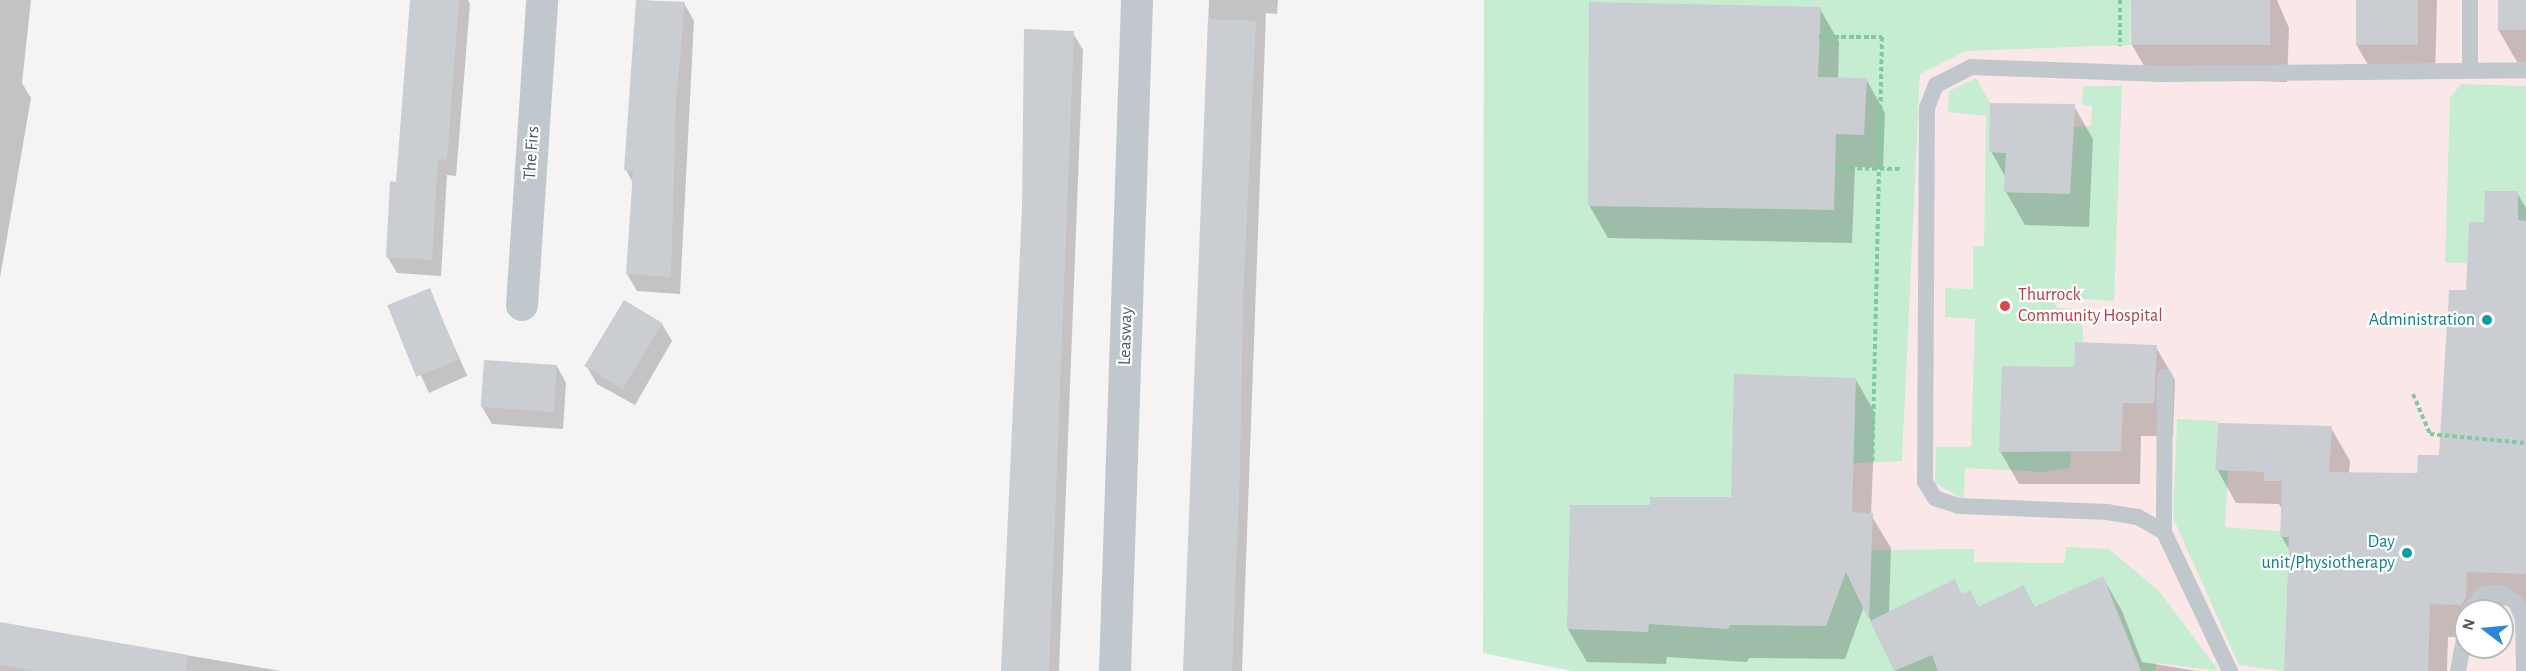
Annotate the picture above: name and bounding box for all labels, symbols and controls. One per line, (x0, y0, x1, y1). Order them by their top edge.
street label: The Firs (519, 125, 545, 181)
place label: Thurrock Community Hospital (2018, 285, 2163, 328)
marker: Thurrock Community Hospital (1996, 297, 2014, 315)
street label: Leasway (1114, 307, 1138, 365)
place label: Administration (2369, 309, 2475, 331)
marker: Administration (2480, 313, 2494, 327)
place label: Day unit/Physiotherapy (2262, 532, 2395, 574)
marker: Day unit/Physiotherapy (2400, 546, 2414, 560)
north arrow (2454, 599, 2514, 659)
text: N (2459, 617, 2478, 632)

